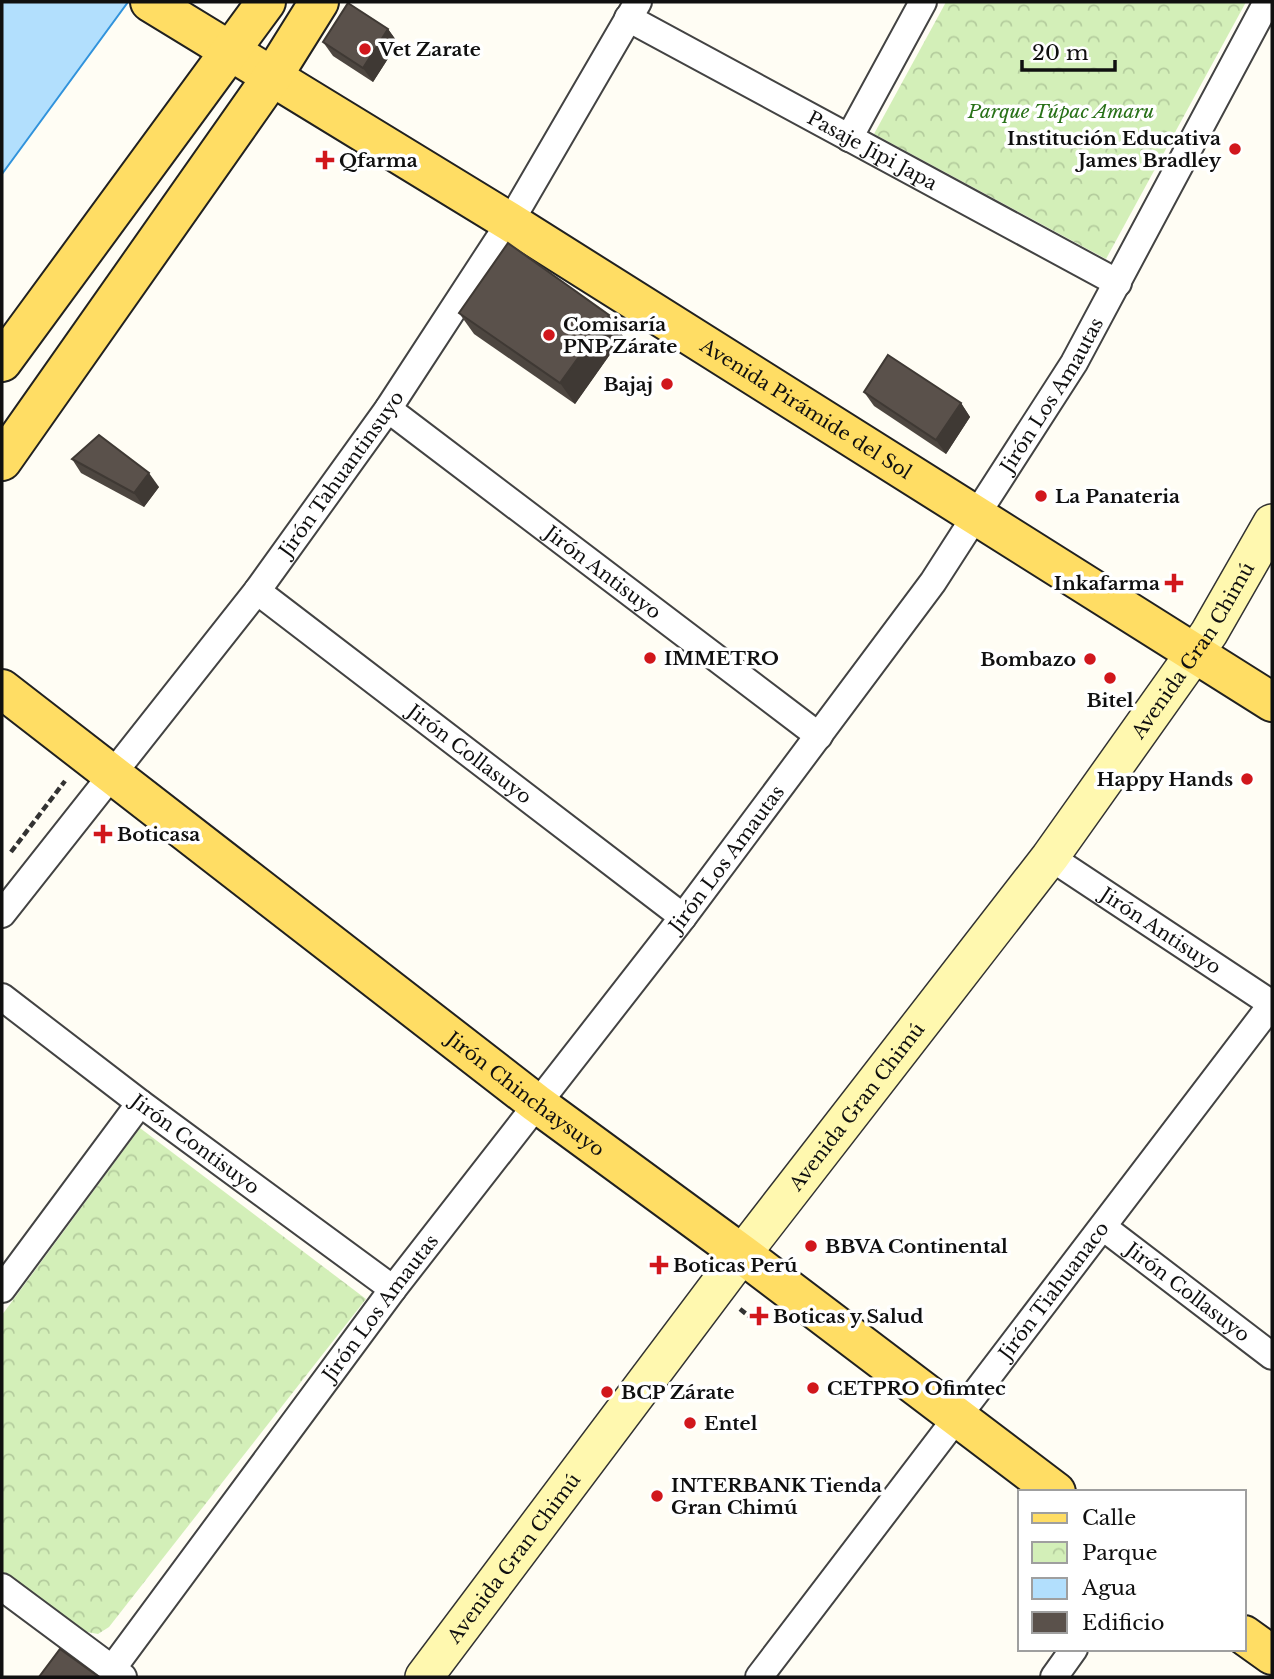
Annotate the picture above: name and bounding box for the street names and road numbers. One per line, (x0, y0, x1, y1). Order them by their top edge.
street label: Pasaje Jipi Japa (803, 106, 942, 195)
street label: Jirón Los Amautas (994, 314, 1108, 479)
street label: Avenida Pirámide del Sol (695, 333, 916, 484)
street label: Jirón Tahuantinsuyo (273, 387, 409, 564)
street label: Jirón Antisuyo (538, 519, 665, 624)
street label: Avenida Gran Chimú (1126, 558, 1259, 744)
street label: Jirón Collasuyo (401, 698, 536, 809)
street label: Jirón Los Amautas (662, 781, 789, 940)
street label: Jirón Antisuyo (1093, 881, 1225, 979)
street label: Avenida Gran Chimú (784, 1018, 929, 1196)
street label: Jirón Chinchaysuyo (439, 1025, 609, 1161)
street label: Jirón Contisuyo (124, 1088, 264, 1199)
street label: Jirón Tiahuanaco (992, 1217, 1114, 1367)
street label: Jirón Los Amautas (316, 1230, 443, 1388)
street label: Jirón Collasuyo (1119, 1236, 1254, 1347)
street label: Avenida Gran Chimú (442, 1469, 585, 1648)

